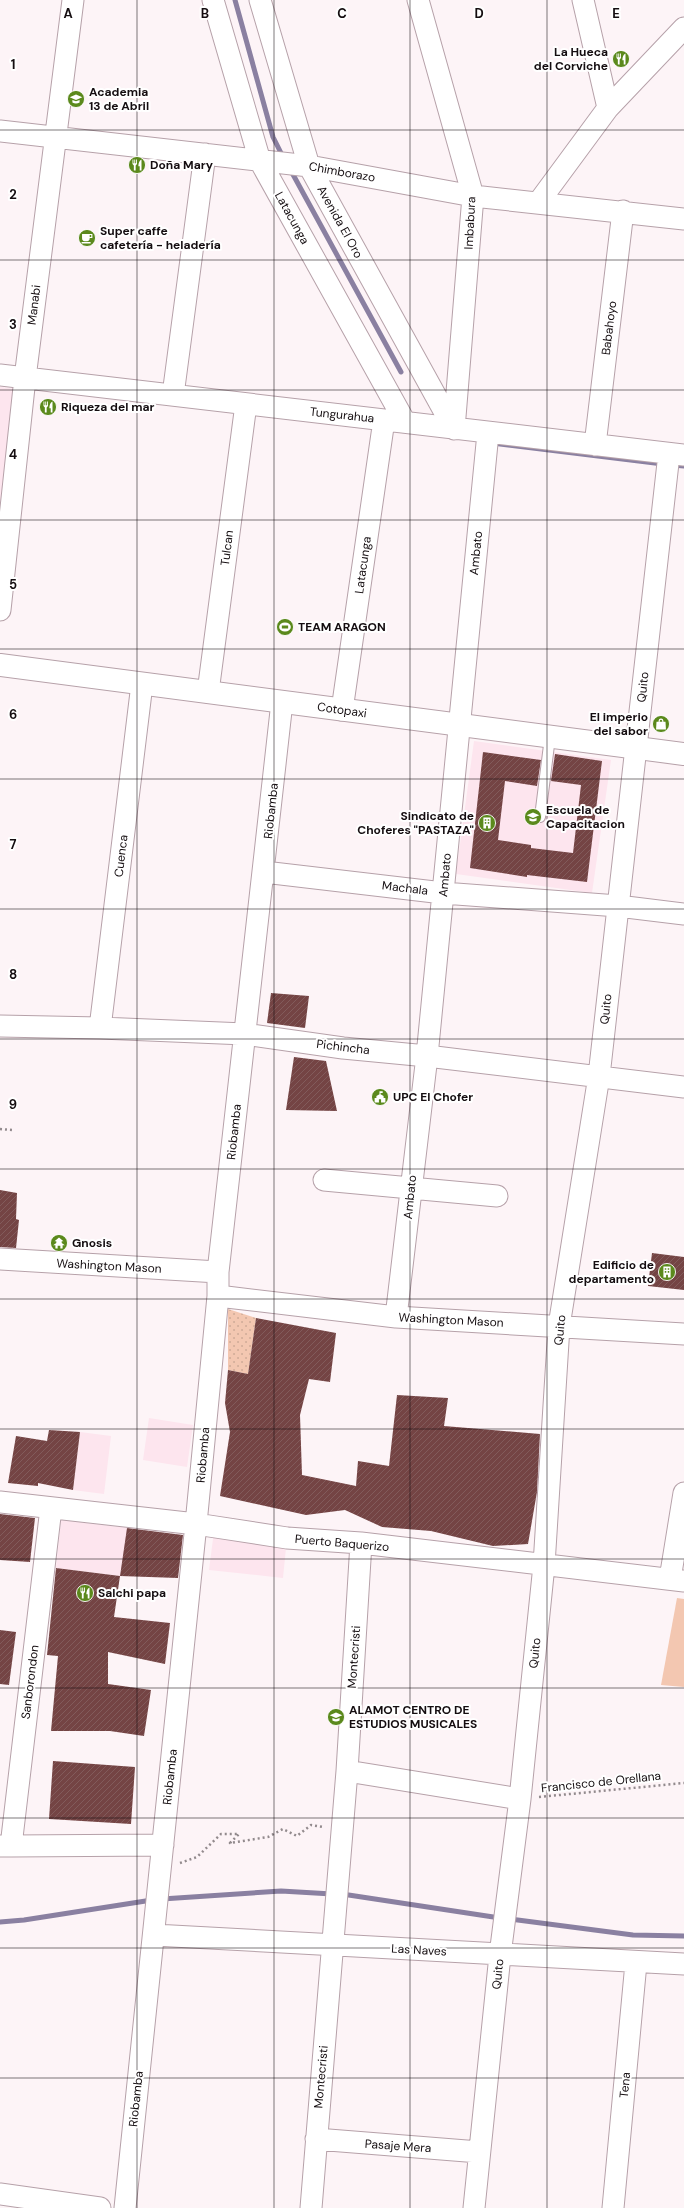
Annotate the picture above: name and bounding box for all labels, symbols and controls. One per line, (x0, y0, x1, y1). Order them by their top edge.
text: A (63, 5, 73, 22)
text: B (201, 5, 209, 22)
text: C (337, 5, 347, 22)
text: D (474, 5, 484, 22)
text: E (612, 5, 620, 22)
place label: La Hueca del Corviche (534, 44, 608, 74)
restaurant icon: La Hueca del Corviche (611, 49, 631, 69)
text: 1 (11, 56, 15, 73)
place label: Academia 13 de Abril (89, 84, 149, 114)
school or university icon: Academia 13 de Abril (66, 89, 86, 109)
restaurant icon: Doña Mary (127, 155, 147, 175)
place label: Doña Mary (150, 157, 214, 173)
street label: Chimborazo (307, 158, 377, 186)
street label: Avenida El Oro (313, 183, 367, 261)
text: 2 (9, 186, 17, 203)
street label: Latacunga (271, 189, 313, 247)
street label: Imbabura (461, 196, 479, 250)
place label: Super caffe cafetería - heladería (100, 223, 221, 253)
cafe icon: Super caffe cafetería - heladería (77, 228, 97, 248)
street label: Manabi (24, 284, 44, 326)
street label: Babahoyo (598, 300, 620, 356)
text: 3 (9, 316, 17, 333)
restaurant icon: Riqueza del mar (38, 397, 58, 417)
place label: Riqueza del mar (61, 399, 155, 415)
street label: Tungurahua (309, 404, 375, 426)
text: 4 (9, 446, 17, 463)
street label: Tulcan (217, 529, 237, 567)
street label: Ambato (466, 530, 486, 576)
street label: Latacunga (351, 535, 375, 595)
text: 5 (9, 576, 17, 593)
sports icon: TEAM ARAGON (275, 617, 295, 637)
place label: TEAM ARAGON (298, 619, 386, 635)
street label: Quito (633, 671, 653, 703)
street label: Cotopaxi (316, 699, 368, 721)
text: 6 (9, 706, 17, 723)
place label: El imperio del sabor (590, 709, 648, 739)
shop icon: El imperio del sabor (651, 714, 671, 734)
street label: Riobamba (260, 782, 282, 840)
place label: Escuela de Capacitacion (546, 802, 625, 832)
school or university icon: Escuela de Capacitacion (523, 807, 543, 827)
place label: Sindicato de Choferes "PASTAZA" (357, 808, 474, 838)
building icon: Sindicato de Choferes "PASTAZA" (477, 813, 497, 833)
street label: Cuenca (110, 834, 132, 878)
text: 7 (10, 836, 17, 853)
street label: Ambato (435, 852, 455, 898)
street label: Machala (381, 877, 429, 899)
text: 8 (9, 966, 17, 983)
street label: Quito (596, 993, 616, 1025)
street label: Pichincha (315, 1036, 371, 1058)
public building icon: UPC El Chofer (370, 1087, 390, 1107)
place label: UPC El Chofer (393, 1089, 473, 1105)
text: 9 (9, 1096, 17, 1113)
street label: Riobamba (223, 1103, 245, 1161)
street label: Ambato (400, 1174, 420, 1220)
temple icon: Gnosis (49, 1233, 69, 1253)
place label: Gnosis (72, 1235, 112, 1251)
street label: Washington Mason (56, 1255, 162, 1277)
place label: Edificio de departamento (569, 1257, 654, 1287)
building icon: Edificio de departamento (657, 1262, 677, 1282)
street label: Washington Mason (398, 1309, 504, 1331)
street label: Quito (550, 1314, 570, 1346)
street label: Riobamba (193, 1426, 213, 1484)
street label: Puerto Baquerizo (294, 1531, 390, 1555)
restaurant icon: Salchi papa (75, 1583, 95, 1603)
place label: Salchi papa (98, 1585, 166, 1601)
street label: Montecristi (344, 1625, 364, 1689)
street label: Quito (525, 1637, 545, 1669)
street label: Sanborondon (18, 1644, 43, 1720)
place label: ALAMOT CENTRO DE ESTUDIOS MUSICALES (349, 1702, 477, 1732)
school or university icon: ALAMOT CENTRO DE ESTUDIOS MUSICALES (326, 1707, 346, 1727)
street label: Riobamba (159, 1748, 181, 1806)
street label: Francisco de Orellana (540, 1768, 662, 1796)
street label: Las Naves (391, 1941, 447, 1959)
street label: Quito (488, 1958, 508, 1990)
street label: Montecristi (310, 2045, 332, 2109)
street label: Riobamba (125, 2070, 147, 2128)
street label: Tena (616, 2071, 634, 2099)
street label: Pasaje Mera (364, 2136, 432, 2156)

